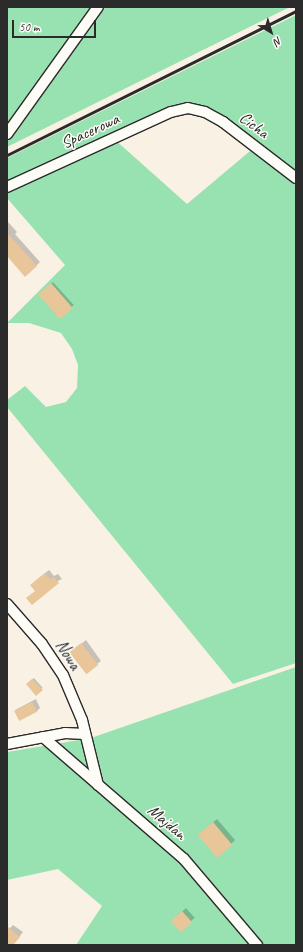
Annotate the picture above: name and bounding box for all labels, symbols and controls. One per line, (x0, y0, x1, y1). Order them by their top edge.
scale bar (14, 12, 98, 38)
north arrow (251, 12, 291, 52)
text: 50 m (19, 19, 39, 35)
text: N (271, 34, 285, 49)
street label: Cicha (235, 107, 273, 143)
street label: Spacerowa (58, 109, 122, 153)
street label: Nowa (51, 636, 85, 674)
street label: Majdan (144, 800, 190, 844)

